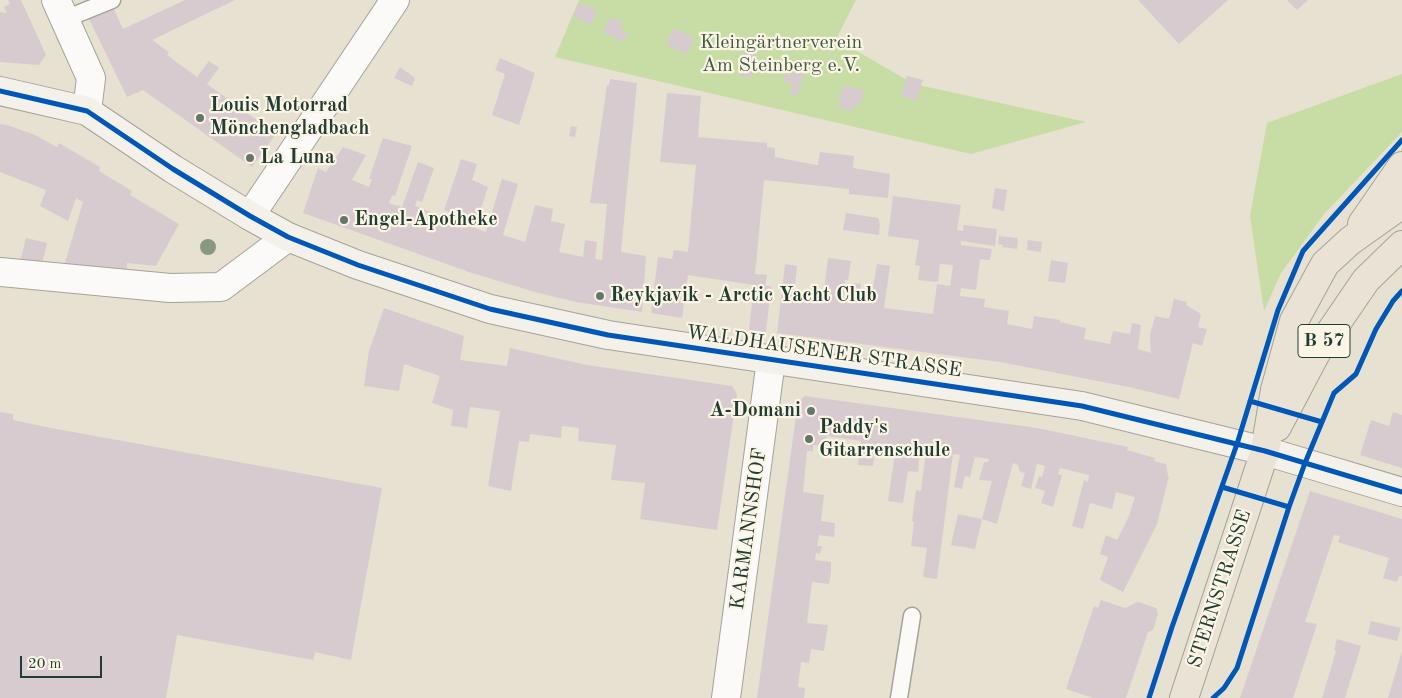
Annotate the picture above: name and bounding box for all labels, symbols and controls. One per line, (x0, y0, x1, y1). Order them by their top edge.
park label: Kleingärtnerverein Am Steinberg e.V. (700, 31, 862, 78)
place label: Louis Motorrad Mönchengladbach (210, 94, 370, 141)
marker: Louis Motorrad Mönchengladbach (194, 112, 206, 124)
place label: La Luna (260, 146, 335, 170)
marker: La Luna (244, 152, 256, 164)
place label: Engel-Apotheke (354, 208, 498, 232)
marker: Engel-Apotheke (338, 214, 350, 226)
place label: Reykjavik - Arctic Yacht Club (610, 284, 877, 308)
marker: Reykjavik - Arctic Yacht Club (594, 290, 606, 302)
street label: WALDHAUSENER STRASSE (685, 321, 963, 383)
road number: B 57 (1298, 324, 1350, 358)
place label: A-Domani (710, 399, 801, 423)
marker: A-Domani (805, 405, 817, 417)
place label: Paddy's Gitarrenschule (819, 416, 950, 463)
marker: Paddy's Gitarrenschule (803, 433, 815, 445)
street label: KARMANNSHOF (726, 447, 772, 611)
street label: STERNSTRASSE (1183, 507, 1257, 671)
scale bar (22, 646, 105, 678)
text: 20 m (28, 657, 62, 672)

